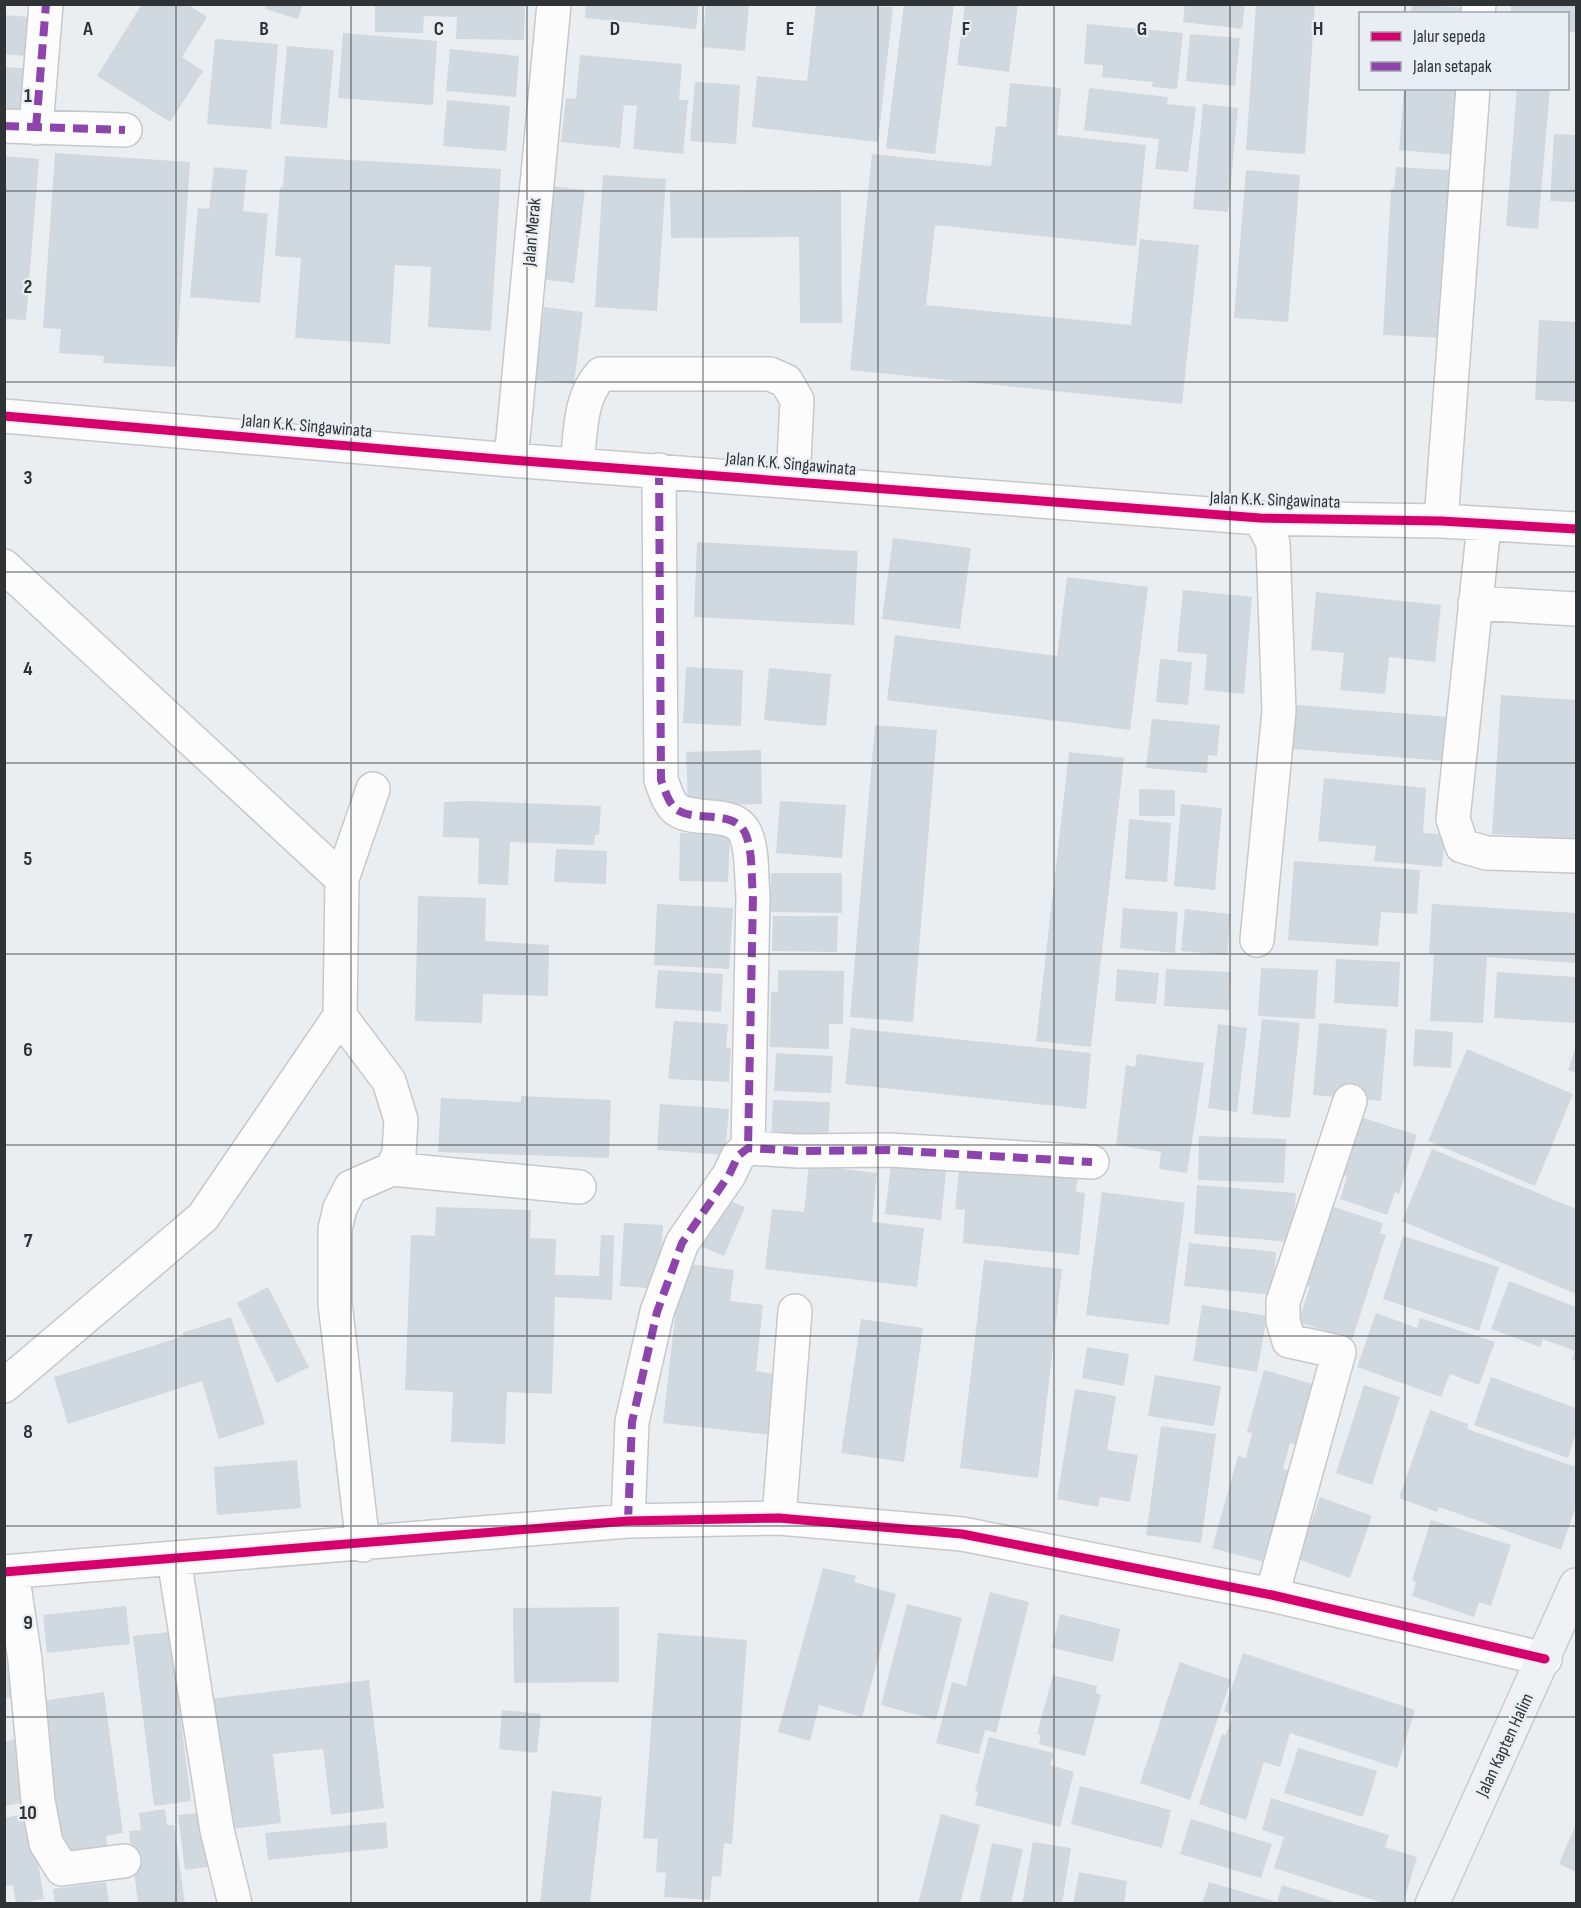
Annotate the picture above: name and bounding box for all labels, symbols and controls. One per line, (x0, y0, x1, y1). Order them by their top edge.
legend (1359, 12, 1569, 90)
text: A (82, 17, 93, 41)
text: B (259, 17, 269, 41)
text: C (434, 17, 444, 41)
text: D (610, 17, 620, 41)
text: E (786, 17, 794, 41)
text: F (962, 17, 970, 41)
text: G (1137, 17, 1147, 41)
text: H (1313, 17, 1323, 41)
text: Jalur sepeda (1412, 26, 1485, 47)
text: Jalan setapak (1412, 56, 1492, 77)
text: 1 (24, 84, 32, 108)
street label: Jalan Merak (518, 197, 545, 268)
text: 2 (24, 275, 32, 299)
street label: Jalan K.K. Singawinata (240, 410, 373, 442)
street label: Jalan K.K. Singawinata (724, 448, 857, 480)
text: 3 (24, 466, 33, 490)
street label: Jalan K.K. Singawinata (1208, 487, 1341, 513)
text: 4 (23, 657, 33, 681)
text: 5 (24, 847, 33, 871)
text: 6 (23, 1038, 33, 1062)
text: 7 (24, 1229, 33, 1253)
text: 8 (23, 1420, 33, 1444)
text: 9 (23, 1611, 33, 1635)
street label: Jalan Kapten Halim (1471, 1690, 1538, 1801)
text: 10 (19, 1801, 37, 1825)

